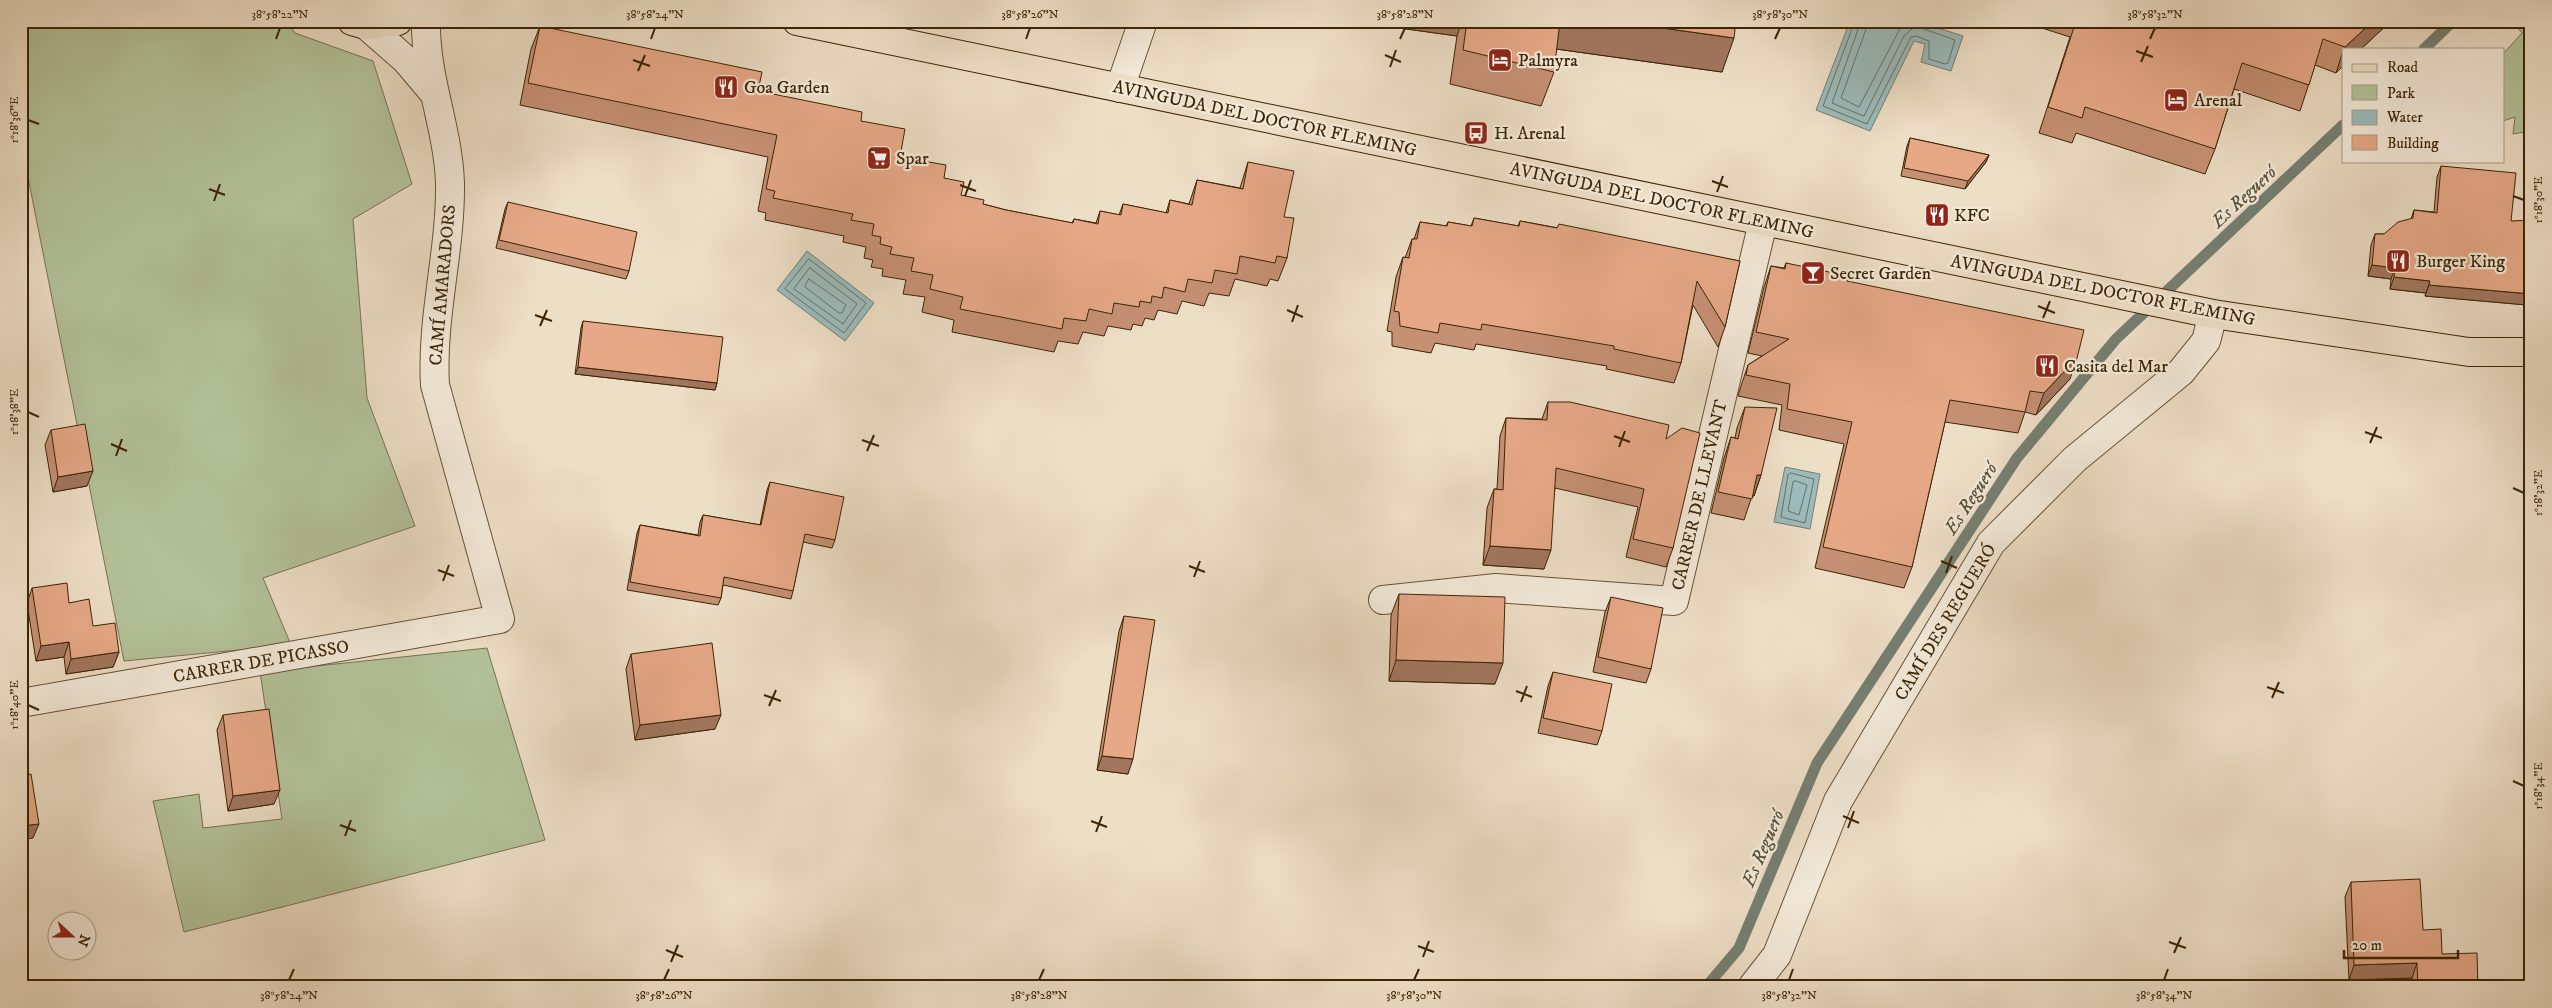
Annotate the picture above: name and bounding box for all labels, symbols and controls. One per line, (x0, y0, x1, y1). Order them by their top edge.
text: 38°58'22"N (252, 7, 309, 22)
text: 38°58'24"N (626, 7, 684, 22)
text: 38°58'26"N (1001, 7, 1059, 22)
text: 38°58'28"N (1376, 7, 1434, 22)
text: 38°58'30"N (1752, 7, 1808, 22)
text: 38°58'32"N (2127, 7, 2183, 22)
hotel icon: Palmyra (1487, 47, 1513, 73)
legend (2342, 48, 2504, 162)
place label: Palmyra (1518, 50, 1578, 72)
text: Road (2387, 58, 2419, 77)
restaurant icon: Goa Garden (713, 74, 739, 100)
street label: AVINGUDA DEL DOCTOR FLEMING (1111, 76, 1419, 162)
place label: Goa Garden (744, 77, 830, 99)
text: Park (2387, 84, 2416, 103)
hotel icon: Arenal (2163, 87, 2189, 113)
place label: Arenal (2194, 90, 2243, 112)
text: 1°18'36"E (7, 96, 22, 143)
text: Water (2386, 108, 2423, 127)
bus stop icon: H. Arenal (1463, 120, 1489, 146)
place label: H. Arenal (1494, 123, 1566, 145)
text: Building (2387, 134, 2439, 153)
supermarket icon: Spar (866, 145, 892, 171)
place label: Spar (896, 148, 929, 170)
street label: AVINGUDA DEL DOCTOR FLEMING (1508, 158, 1816, 244)
water label: Es Regueró (2206, 160, 2283, 234)
text: 1°18'30"E (2531, 176, 2546, 224)
restaurant icon: KFC (1924, 202, 1950, 228)
street label: CAMÍ AMARADORS (424, 204, 461, 366)
place label: KFC (1954, 205, 1990, 227)
restaurant icon: Burger King (2385, 248, 2411, 274)
street label: AVINGUDA DEL DOCTOR FLEMING (1949, 251, 2258, 331)
place label: Burger King (2416, 251, 2505, 273)
bar icon: Secret Garden (1800, 260, 1826, 286)
place label: Secret Garden (1830, 263, 1932, 285)
restaurant icon: Casita del Mar (2034, 353, 2060, 379)
place label: Casita del Mar (2064, 356, 2168, 378)
text: 1°18'38"E (7, 388, 22, 435)
street label: CARRER DE LLEVANT (1667, 397, 1733, 593)
water label: Es Regueró (1939, 457, 2004, 540)
text: 1°18'32"E (2531, 469, 2546, 516)
street label: CAMÍ DES REGUERÓ (1889, 540, 2001, 705)
street label: CARRER DE PICASSO (171, 636, 351, 688)
text: 1°18'40"E (7, 680, 22, 730)
text: 1°18'34"E (2531, 762, 2546, 810)
water label: Es Regueró (1737, 805, 1791, 891)
north arrow (48, 910, 98, 960)
scale bar (2344, 928, 2458, 960)
text: N (73, 932, 94, 949)
text: 20 m (2352, 936, 2382, 955)
text: 38°58'24"N (260, 988, 318, 1003)
text: 38°58'26"N (635, 988, 693, 1003)
text: 38°58'28"N (1010, 988, 1068, 1003)
text: 38°58'30"N (1386, 988, 1442, 1003)
text: 38°58'32"N (1761, 988, 1817, 1003)
text: 38°58'34"N (2136, 988, 2192, 1003)

